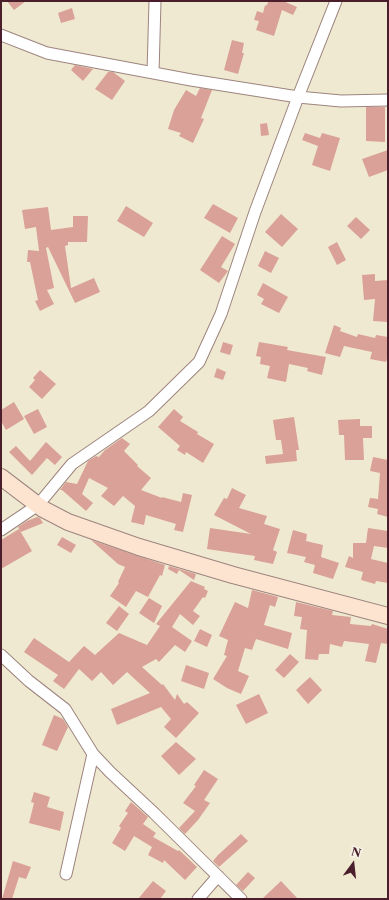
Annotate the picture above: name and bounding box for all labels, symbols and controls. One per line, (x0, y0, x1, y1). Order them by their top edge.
north arrow (333, 844, 373, 884)
text: N (350, 844, 363, 860)

